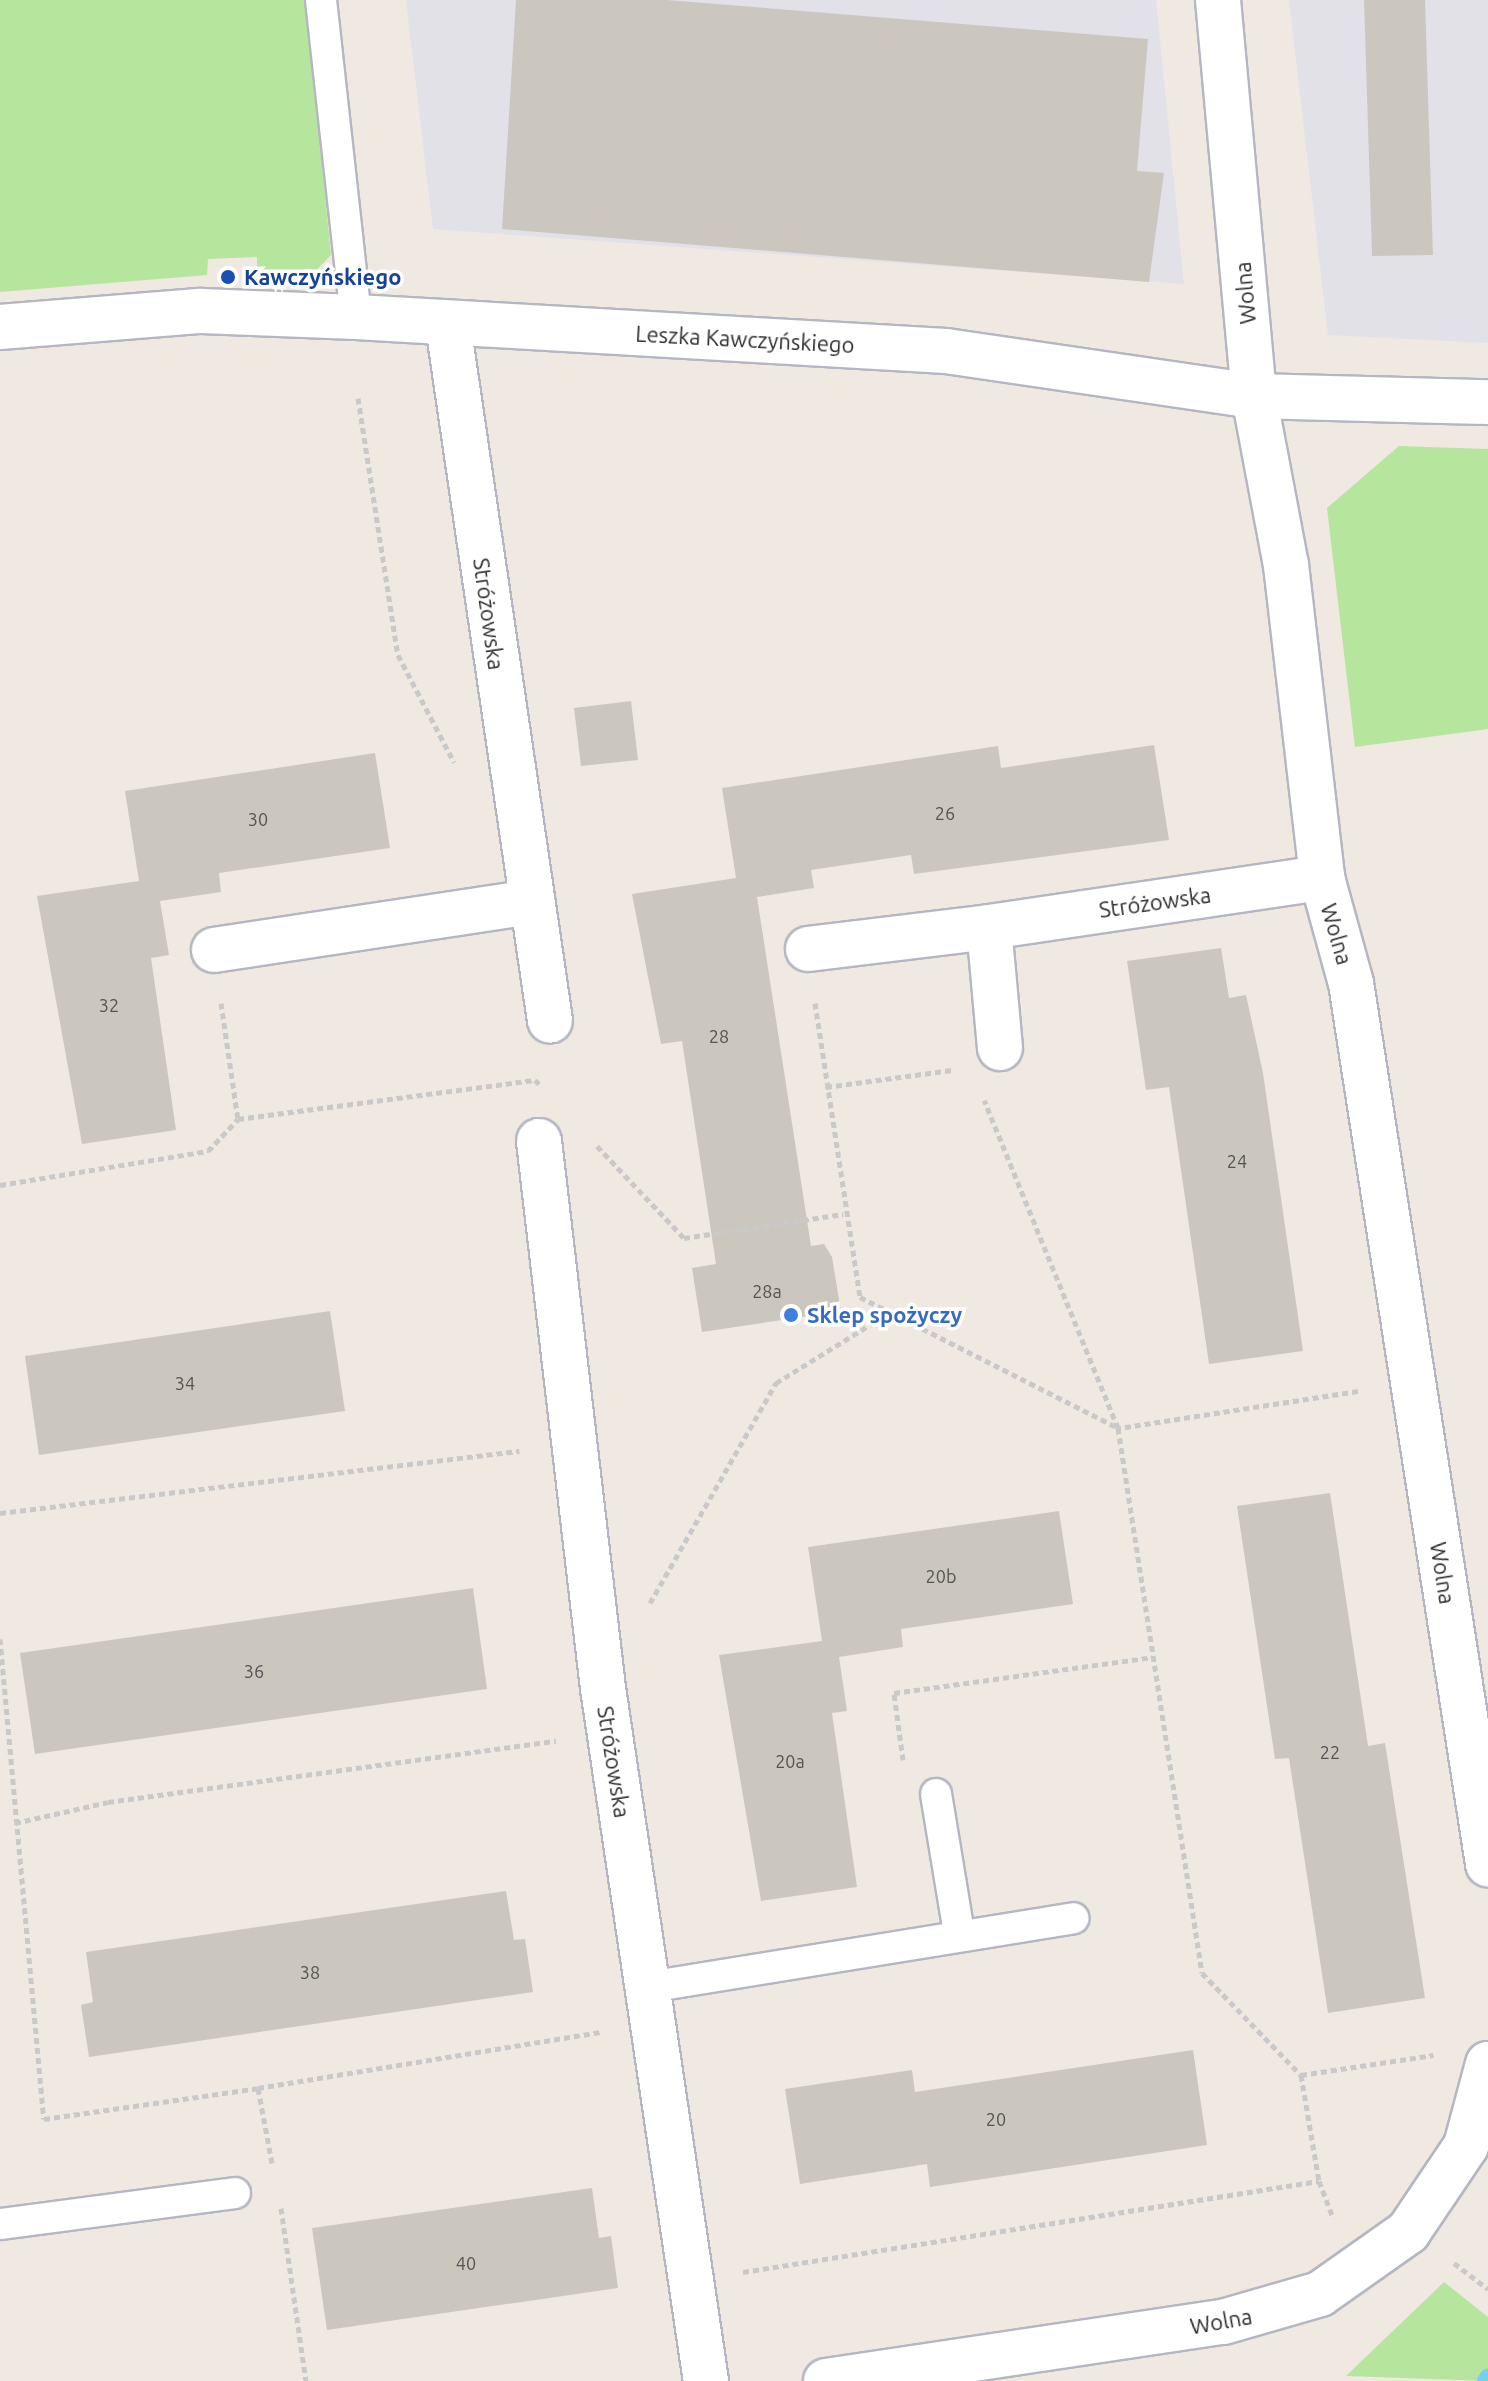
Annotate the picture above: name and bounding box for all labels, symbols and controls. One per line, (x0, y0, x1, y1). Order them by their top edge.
street label: Wolna (1229, 261, 1261, 325)
place label: Kawczyńskiego (244, 264, 401, 290)
marker: Kawczyńskiego (219, 268, 237, 286)
street label: Leszka Kawczyńskiego (635, 320, 855, 358)
street label: Stróżowska (468, 556, 510, 672)
house number: 26 (935, 802, 955, 824)
house number: 30 (248, 808, 268, 830)
street label: Stróżowska (1097, 881, 1213, 923)
street label: Wolna (1316, 900, 1358, 968)
house number: 32 (99, 994, 119, 1016)
house number: 28 (709, 1025, 729, 1047)
house number: 24 (1227, 1150, 1247, 1172)
house number: 28a (752, 1280, 782, 1302)
place label: Sklep spożyczy (807, 1302, 962, 1328)
marker: Sklep spożyczy (782, 1306, 800, 1324)
house number: 34 (175, 1372, 195, 1394)
street label: Wolna (1425, 1540, 1461, 1606)
house number: 20b (926, 1565, 956, 1587)
house number: 36 (244, 1660, 264, 1682)
street label: Stróżowska (592, 1704, 636, 1820)
house number: 22 (1320, 1741, 1340, 1763)
house number: 20a (775, 1750, 805, 1772)
house number: 38 (300, 1961, 320, 1983)
house number: 20 (986, 2108, 1006, 2130)
house number: 40 (456, 2252, 476, 2274)
street label: Wolna (1188, 2303, 1254, 2339)

